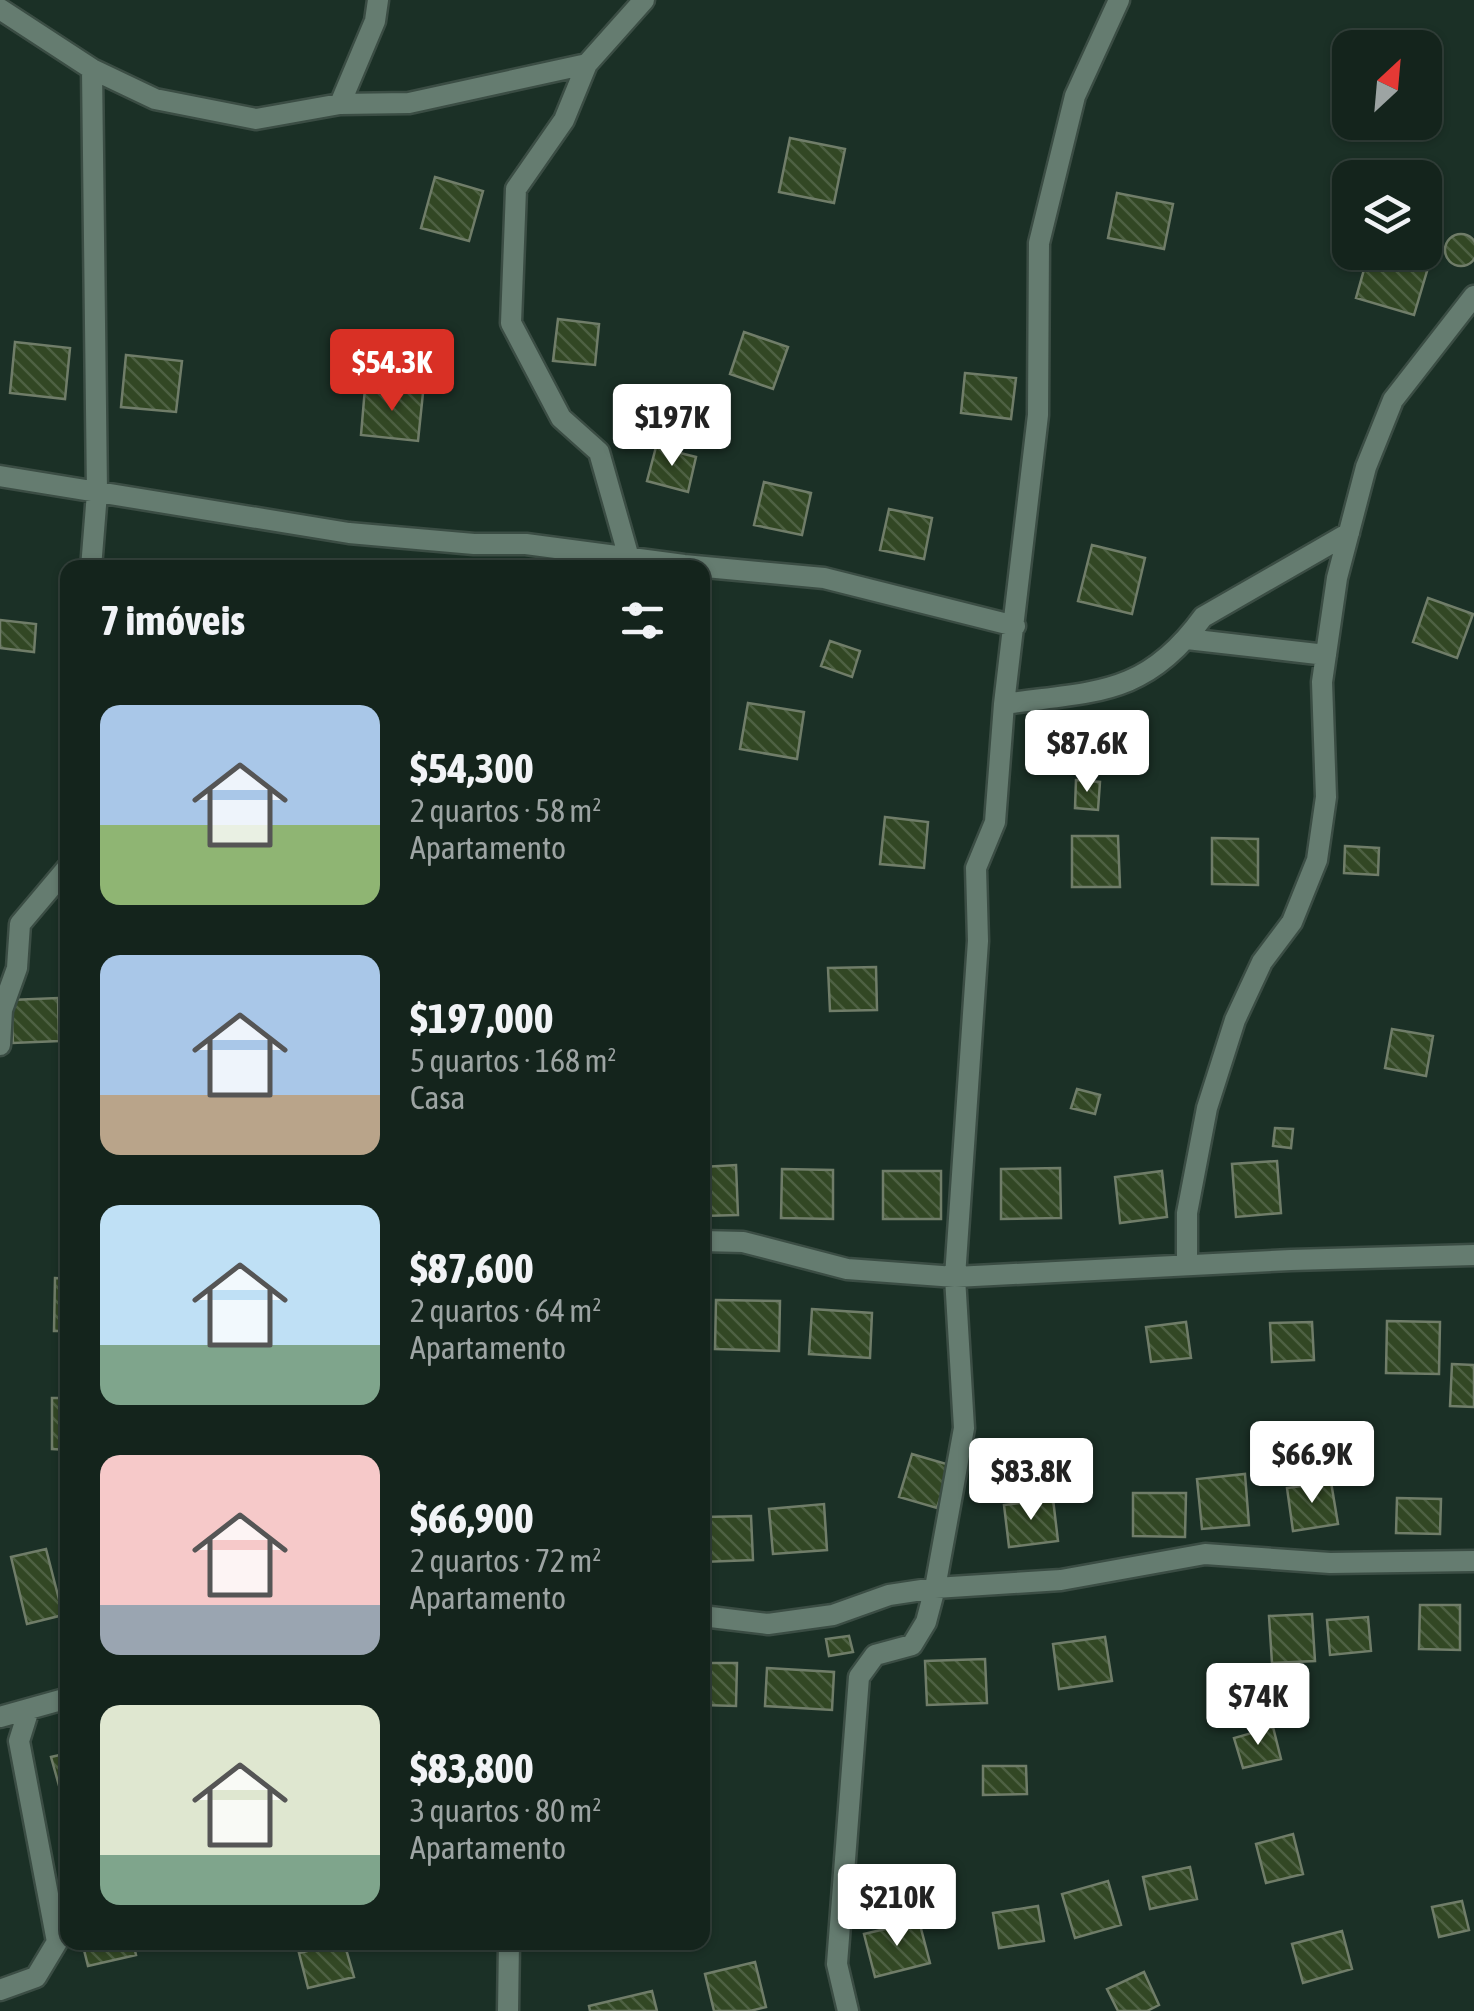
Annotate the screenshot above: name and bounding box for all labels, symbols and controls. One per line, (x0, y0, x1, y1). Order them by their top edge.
north arrow (1332, 30, 1442, 140)
map controls (1332, 30, 1442, 270)
button: layers (1332, 160, 1442, 270)
pin: $54.3K (311, 329, 473, 414)
text: $54.3K (352, 343, 432, 380)
pin: $197K (602, 384, 742, 469)
text: $197K (635, 398, 709, 435)
icon: filters (615, 593, 670, 648)
text: 7 imóveis (100, 596, 245, 644)
pin: $87.6K (1006, 710, 1168, 795)
text: $87.6K (1047, 724, 1127, 761)
text: $54,300 (410, 744, 534, 792)
icon: home (180, 745, 300, 865)
text: 2 quartos · 58 m² (410, 792, 601, 829)
text: Apartamento (410, 829, 566, 866)
text: $197,000 (410, 994, 554, 1042)
icon: home (180, 995, 300, 1115)
text: 5 quartos · 168 m² (410, 1042, 616, 1079)
text: Casa (410, 1079, 465, 1116)
text: $87,600 (410, 1244, 534, 1292)
icon: home (180, 1245, 300, 1365)
text: 2 quartos · 64 m² (410, 1292, 601, 1329)
text: Apartamento (410, 1329, 566, 1366)
pin: $66.9K (1231, 1421, 1393, 1506)
text: $66.9K (1272, 1435, 1352, 1472)
pin: $83.8K (950, 1438, 1112, 1523)
text: $83.8K (991, 1452, 1071, 1489)
text: $66,900 (410, 1494, 534, 1542)
icon: home (180, 1495, 300, 1615)
text: 2 quartos · 72 m² (410, 1542, 601, 1579)
text: Apartamento (410, 1579, 566, 1616)
pin: $74K (1199, 1663, 1317, 1748)
text: $74K (1228, 1677, 1288, 1714)
text: $83,800 (410, 1744, 534, 1792)
icon: home (180, 1745, 300, 1865)
text: 3 quartos · 80 m² (410, 1792, 601, 1829)
text: Apartamento (410, 1829, 566, 1866)
pin: $210K (827, 1864, 967, 1949)
text: $210K (860, 1878, 934, 1915)

